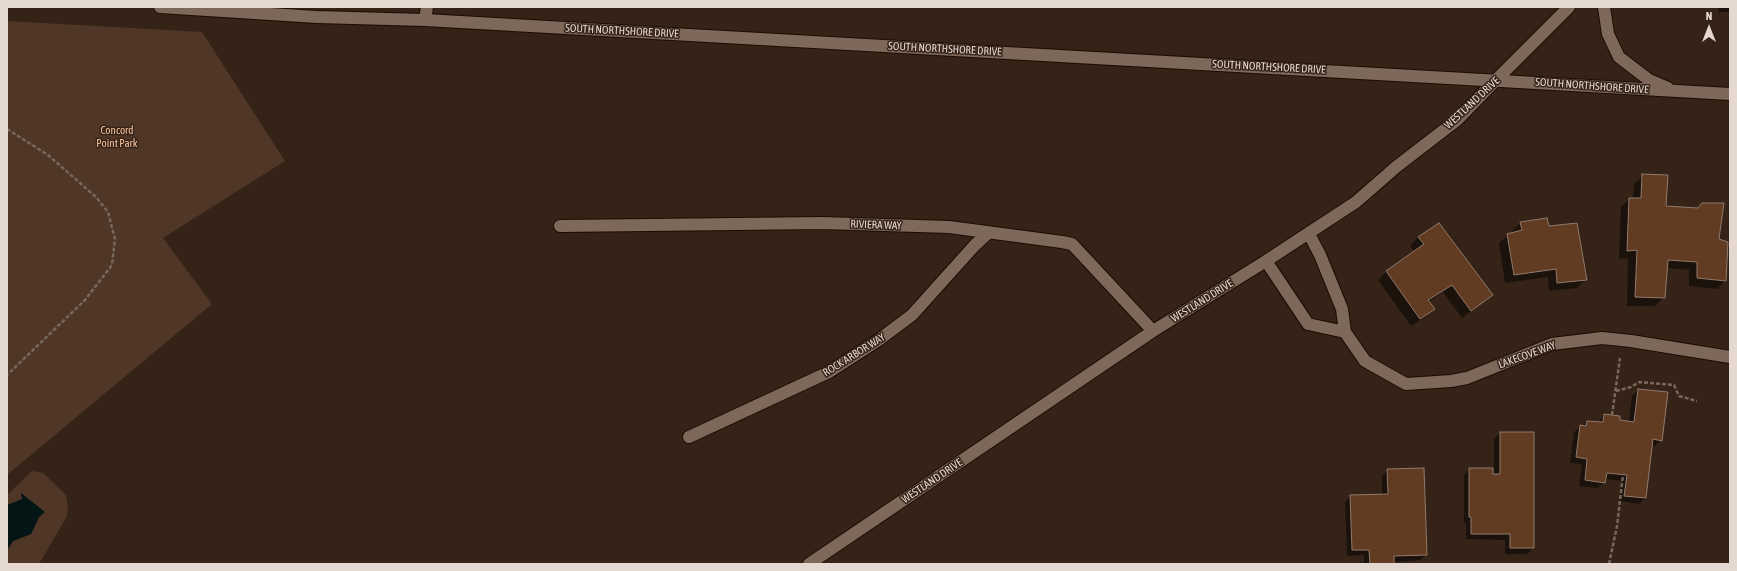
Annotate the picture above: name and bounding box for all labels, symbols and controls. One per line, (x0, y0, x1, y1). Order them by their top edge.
north arrow (1689, 8, 1729, 48)
text: N (1706, 10, 1712, 22)
street label: SOUTH NORTHSHORE DRIVE (565, 21, 679, 41)
street label: SOUTH NORTHSHORE DRIVE (888, 39, 1002, 59)
street label: SOUTH NORTHSHORE DRIVE (1212, 57, 1326, 77)
street label: WESTLAND DRIVE (1442, 74, 1502, 132)
street label: SOUTH NORTHSHORE DRIVE (1535, 75, 1649, 97)
park label: Concord Point Park (96, 124, 138, 150)
street label: RIVIERA WAY (850, 218, 902, 232)
street label: WESTLAND DRIVE (1169, 277, 1235, 325)
street label: ROCK ARBOR WAY (821, 331, 887, 379)
street label: LAKECOVE WAY (1497, 339, 1557, 371)
street label: WESTLAND DRIVE (899, 456, 965, 506)

